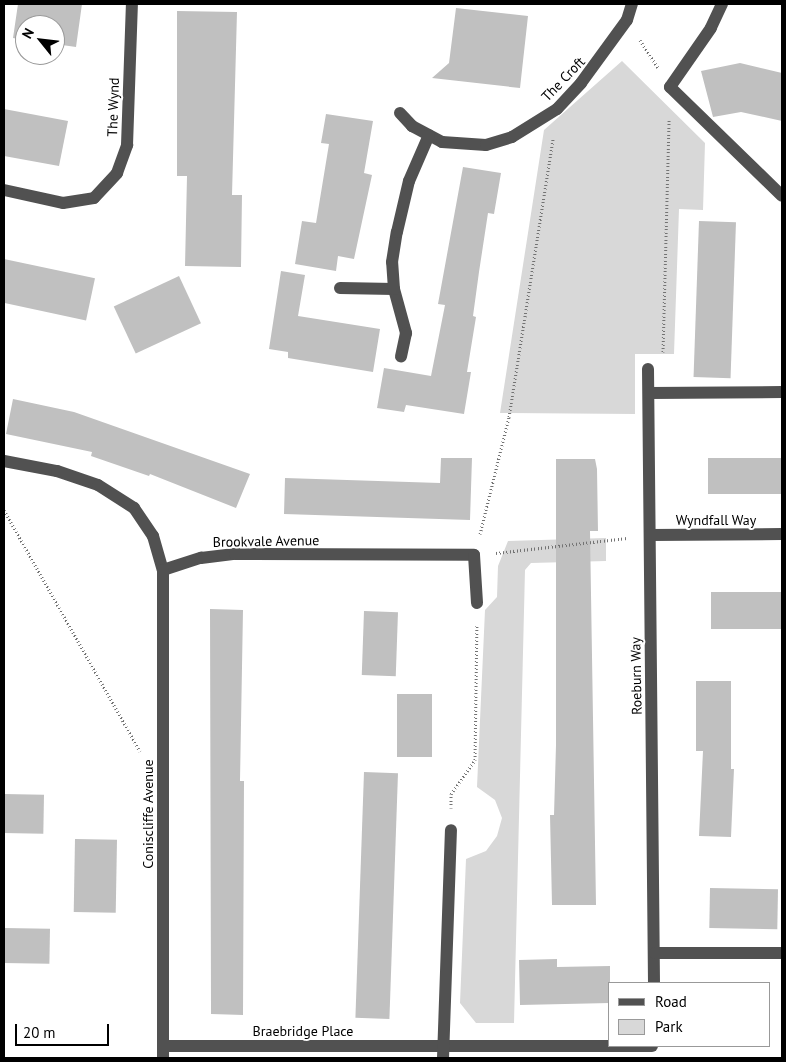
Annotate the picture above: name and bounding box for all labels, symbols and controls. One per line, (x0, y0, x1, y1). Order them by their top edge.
north arrow (15, 15, 65, 65)
text: N (18, 25, 38, 42)
street label: The Croft (538, 53, 588, 105)
street label: The Wynd (104, 77, 122, 137)
street label: Wyndfall Way (676, 512, 756, 528)
street label: Brookvale Avenue (212, 532, 320, 550)
street label: Roeburn Way (627, 637, 645, 715)
street label: Coniscliffe Avenue (140, 759, 156, 869)
legend (608, 982, 771, 1047)
text: Road (655, 992, 687, 1011)
scale bar (18, 1014, 111, 1046)
text: Park (655, 1017, 683, 1036)
text: 20 m (23, 1023, 56, 1042)
street label: Braebridge Place (253, 1023, 353, 1039)

